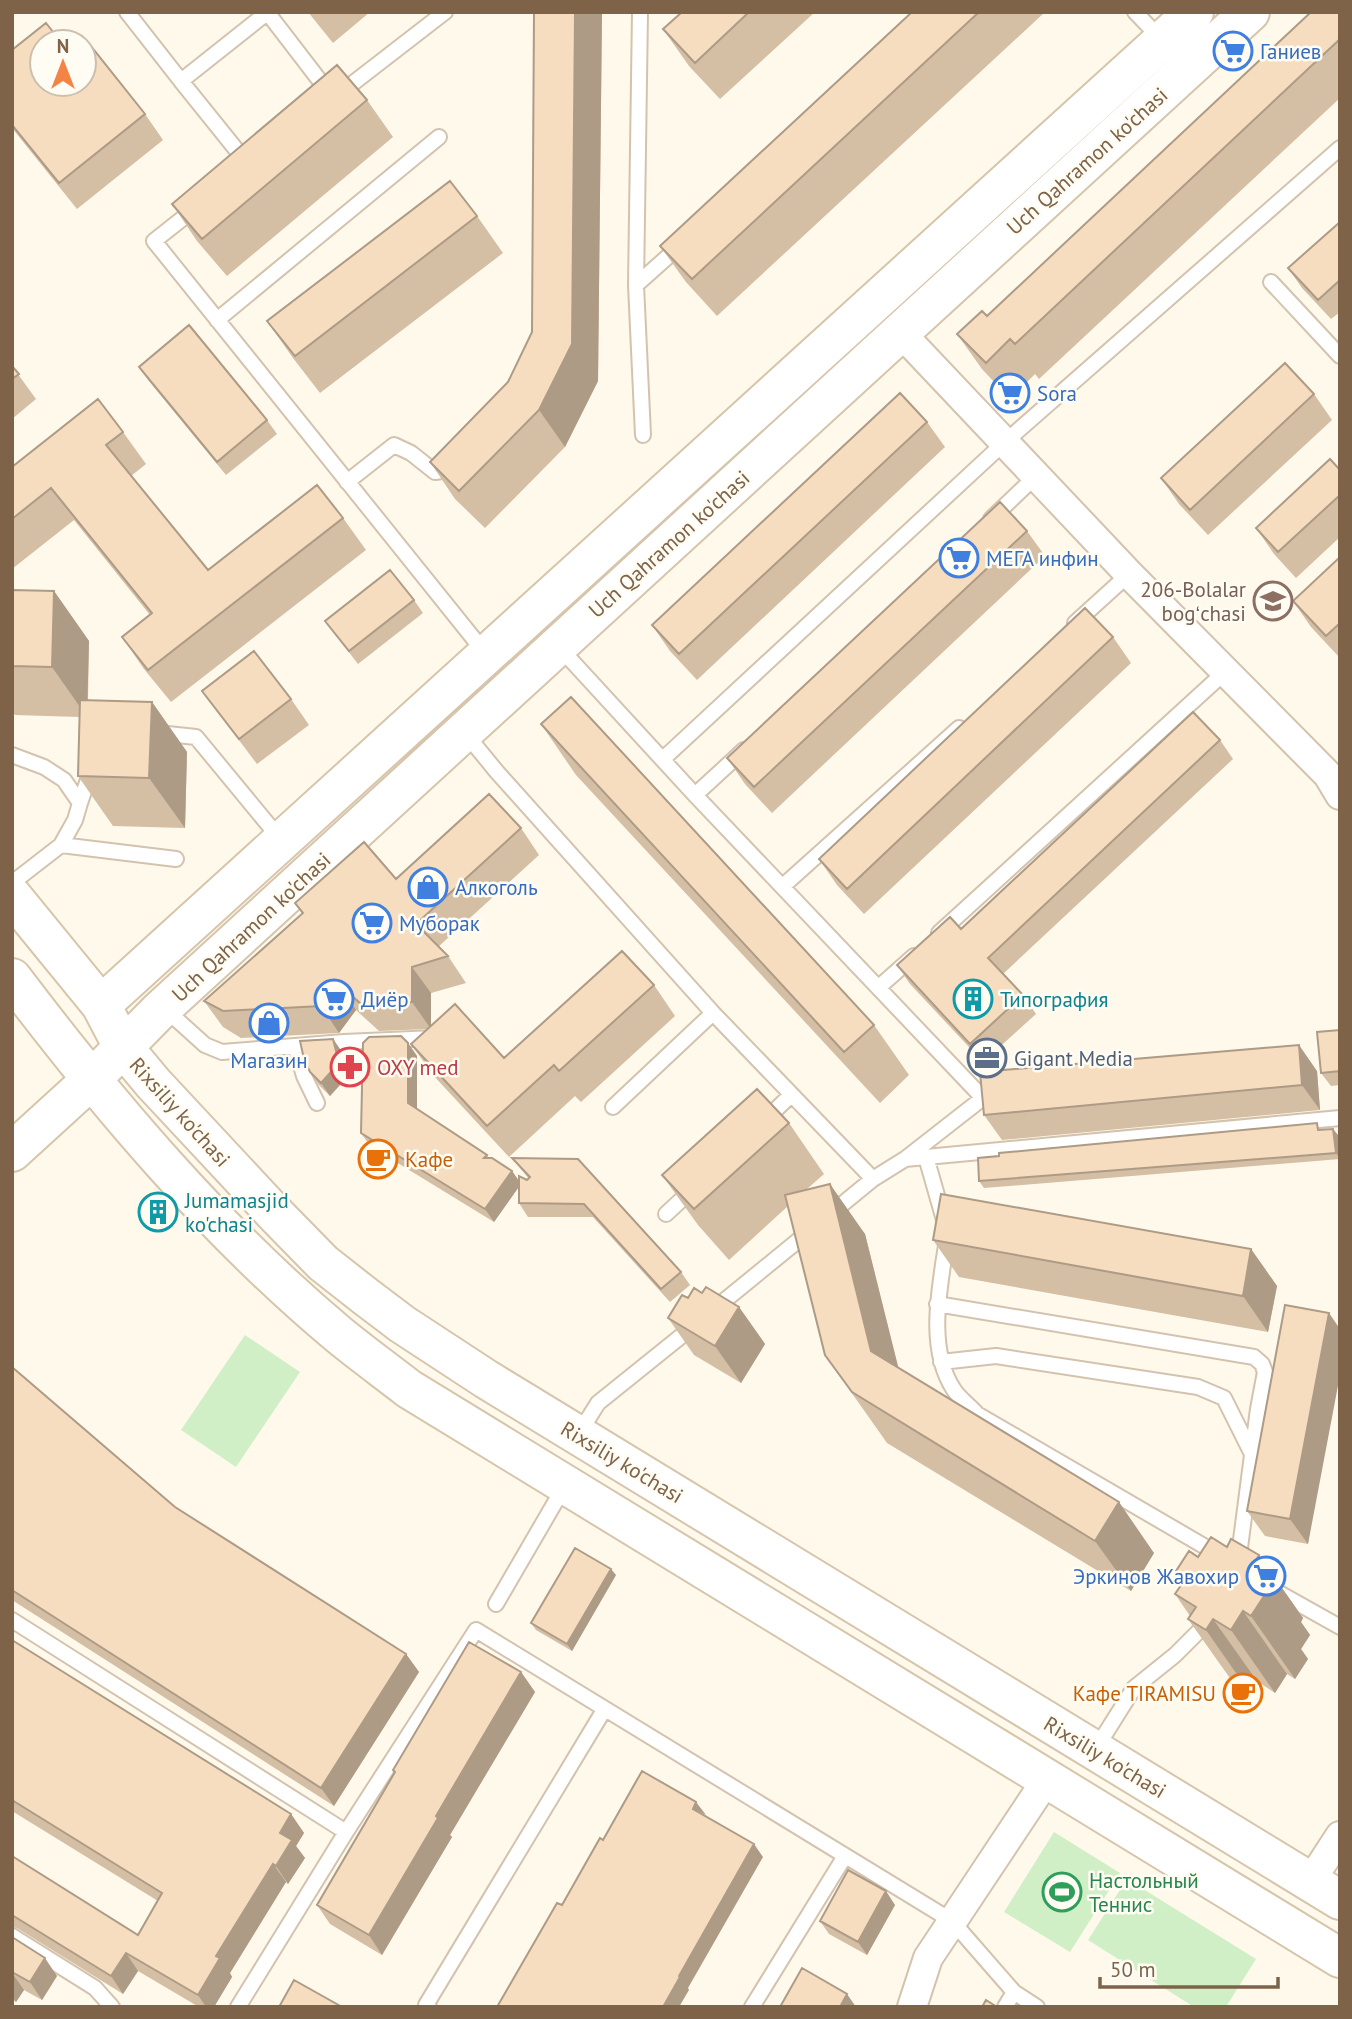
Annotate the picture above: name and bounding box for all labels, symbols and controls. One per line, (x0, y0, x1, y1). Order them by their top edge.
north arrow (28, 28, 98, 98)
supermarket icon: Ганиев (1212, 30, 1254, 72)
text: N (57, 34, 69, 58)
place label: Ганиев (1260, 38, 1321, 65)
street label: Uch Qahramon ko'chasi (1001, 81, 1173, 241)
supermarket icon: Sora (989, 372, 1031, 414)
place label: Sora (1037, 380, 1077, 407)
street label: Uch Qahramon ko'chasi (583, 464, 755, 624)
supermarket icon: МЕГА инфин (938, 537, 980, 579)
place label: МЕГА инфин (986, 545, 1099, 572)
place label: 206-Bolalar bogʻchasi (1140, 576, 1246, 627)
school or university icon: 206-Bolalar bogʻchasi (1252, 580, 1294, 622)
street label: Uch Qahramon ko'chasi (166, 846, 336, 1008)
shop icon: Алкоголь (407, 866, 449, 908)
place label: Алкоголь (455, 874, 538, 901)
supermarket icon: Муборак (351, 902, 393, 944)
place label: Муборак (399, 910, 480, 937)
supermarket icon: Диёр (313, 978, 355, 1020)
building icon: Типография (952, 978, 994, 1020)
place label: Диёр (361, 986, 409, 1013)
place label: Типография (1000, 986, 1109, 1013)
shop icon: Магазин (248, 1002, 290, 1044)
office icon: Gigant Media (966, 1037, 1008, 1079)
place label: Gigant Media (1014, 1045, 1133, 1072)
pharmacy icon: OXY med (329, 1046, 371, 1088)
place label: Магазин (230, 1047, 308, 1074)
street label: Rixsiliy ko'chasi (124, 1052, 236, 1172)
place label: OXY med (377, 1054, 459, 1081)
cafe icon: Кафе (357, 1138, 399, 1180)
place label: Кафе (405, 1146, 453, 1173)
place label: Jumamasjid ko'chasi (184, 1187, 289, 1238)
building icon: Jumamasjid ko'chasi (137, 1191, 179, 1233)
street label: Rixsiliy ko'chasi (556, 1415, 688, 1509)
supermarket icon: Эркинов Жавохир (1245, 1555, 1287, 1597)
place label: Эркинов Жавохир (1073, 1563, 1239, 1590)
cafe icon: Кафе TIRAMISU (1222, 1672, 1264, 1714)
place label: Кафе TIRAMISU (1073, 1680, 1216, 1707)
street label: Rixsiliy ko'chasi (1039, 1710, 1171, 1804)
place label: Настольный Теннис (1089, 1867, 1199, 1918)
sports icon: Настольный Теннис (1041, 1871, 1083, 1913)
scale bar (1100, 1946, 1278, 1990)
text: 50 m (1110, 1956, 1156, 1983)

